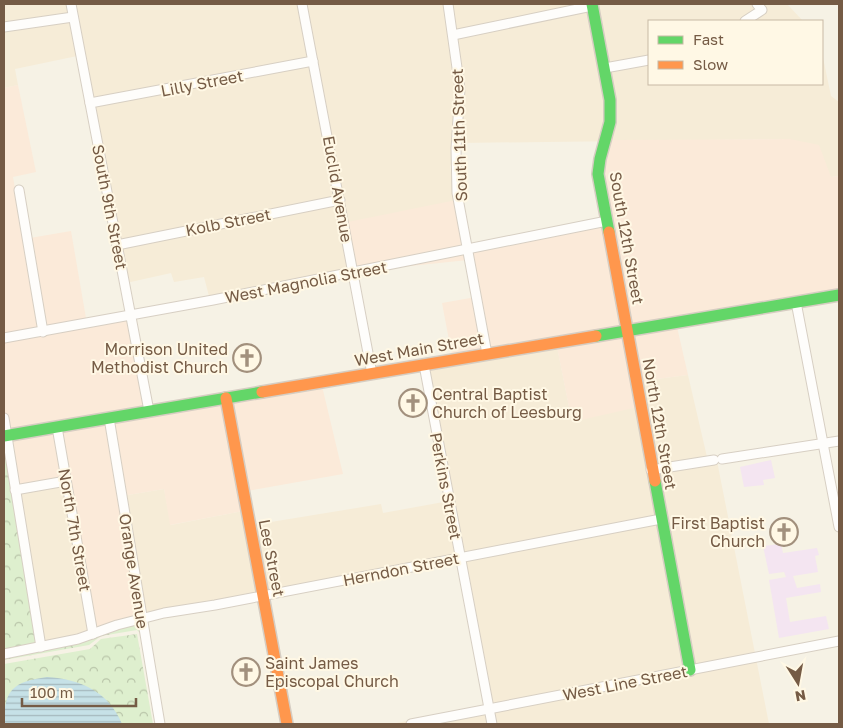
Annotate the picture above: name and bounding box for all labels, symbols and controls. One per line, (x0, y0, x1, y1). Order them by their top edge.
legend (648, 20, 823, 85)
text: Fast (693, 30, 724, 48)
text: Slow (693, 55, 728, 73)
street label: Lilly Street (159, 65, 245, 101)
street label: South 11th Street (447, 68, 471, 202)
street label: Euclid Avenue (319, 134, 357, 244)
street label: South 9th Street (88, 143, 132, 271)
street label: South 12th Street (605, 170, 649, 306)
street label: Kolb Street (184, 204, 272, 240)
street label: West Magnolia Street (223, 256, 389, 308)
street label: West Main Street (353, 328, 485, 370)
place label: Morrison United Methodist Church (91, 339, 228, 377)
church icon: Morrison United Methodist Church (232, 343, 262, 373)
street label: North 12th Street (639, 357, 681, 491)
place label: Central Baptist Church of Leesburg (432, 384, 582, 422)
church icon: Central Baptist Church of Leesburg (398, 388, 428, 418)
street label: Perkins Street (426, 431, 466, 541)
street label: North 7th Street (54, 467, 96, 593)
street label: Orange Avenue (115, 512, 153, 630)
place label: First Baptist Church (671, 513, 765, 551)
street label: Lee Street (255, 517, 289, 599)
church icon: First Baptist Church (769, 517, 799, 547)
street label: Herndon Street (341, 548, 461, 590)
place label: Saint James Episcopal Church (265, 653, 399, 691)
church icon: Saint James Episcopal Church (231, 657, 261, 687)
north arrow (773, 658, 823, 708)
street label: West Line Street (561, 661, 689, 705)
scale bar (22, 676, 136, 708)
text: 100 m (30, 683, 73, 701)
text: N (794, 687, 807, 706)

